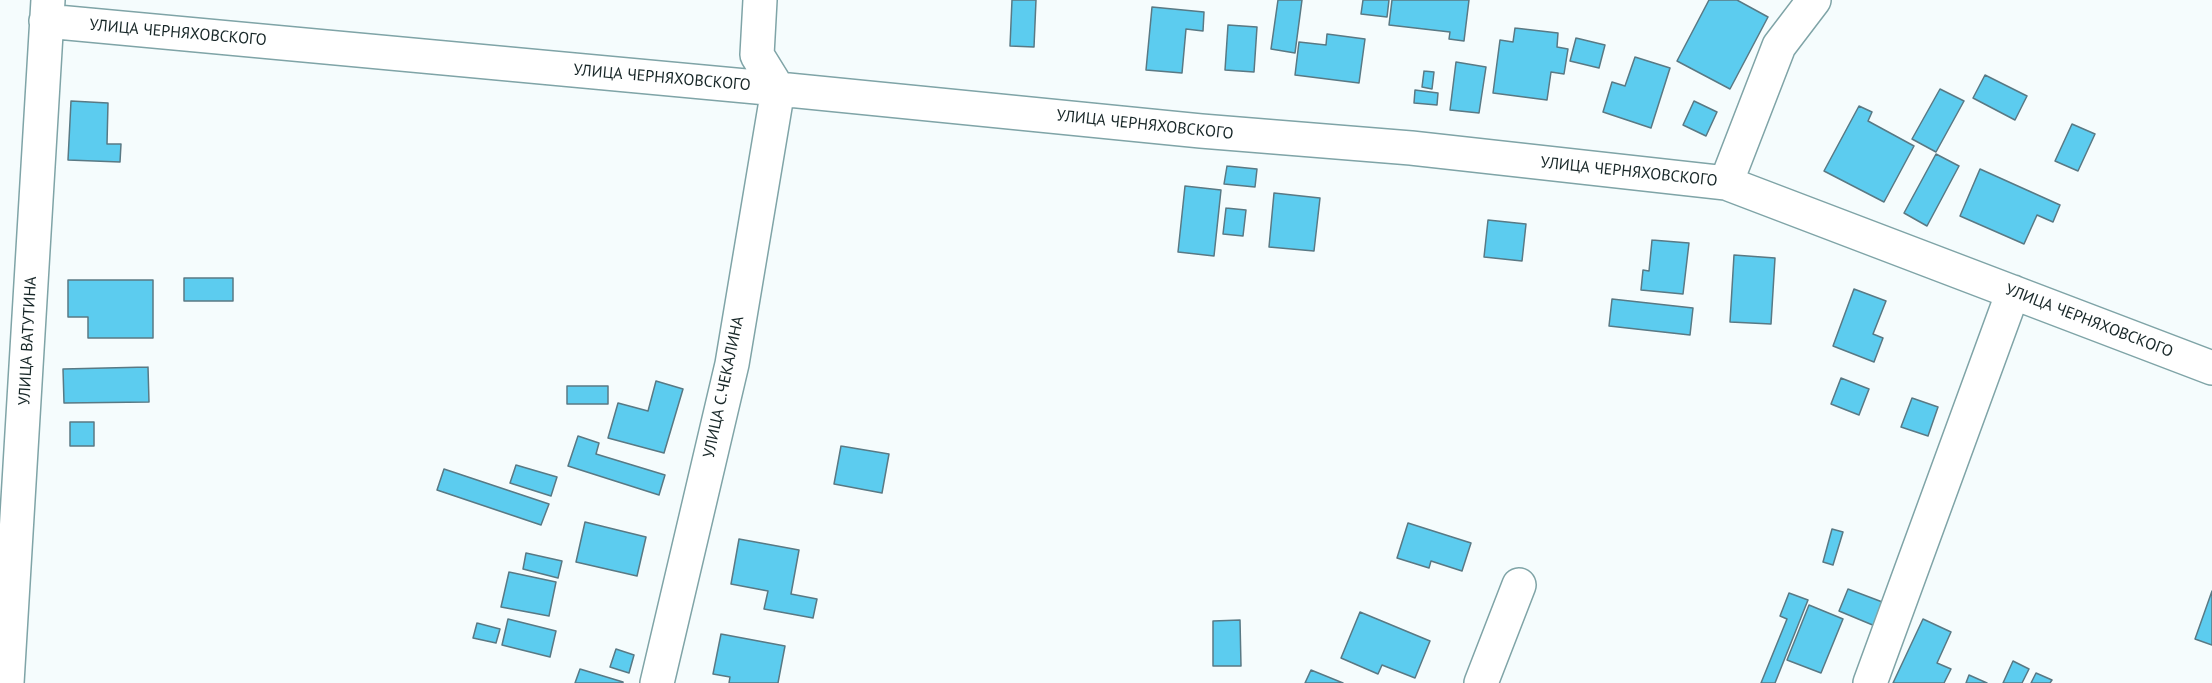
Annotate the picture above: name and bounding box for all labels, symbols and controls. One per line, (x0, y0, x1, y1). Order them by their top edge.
street label: УЛИЦА ЧЕРНЯХОВСКОГО (89, 16, 267, 50)
street label: УЛИЦА ЧЕРНЯХОВСКОГО (573, 61, 751, 95)
street label: УЛИЦА ЧЕРНЯХОВСКОГО (1056, 106, 1234, 144)
street label: УЛИЦА ЧЕРНЯХОВСКОГО (1540, 153, 1718, 191)
street label: УЛИЦА ВАТУТИНА (15, 276, 41, 406)
street label: УЛИЦА ЧЕРНЯХОВСКОГО (2003, 280, 2175, 362)
street label: УЛИЦА С.ЧЕКАЛИНА (700, 314, 748, 460)

